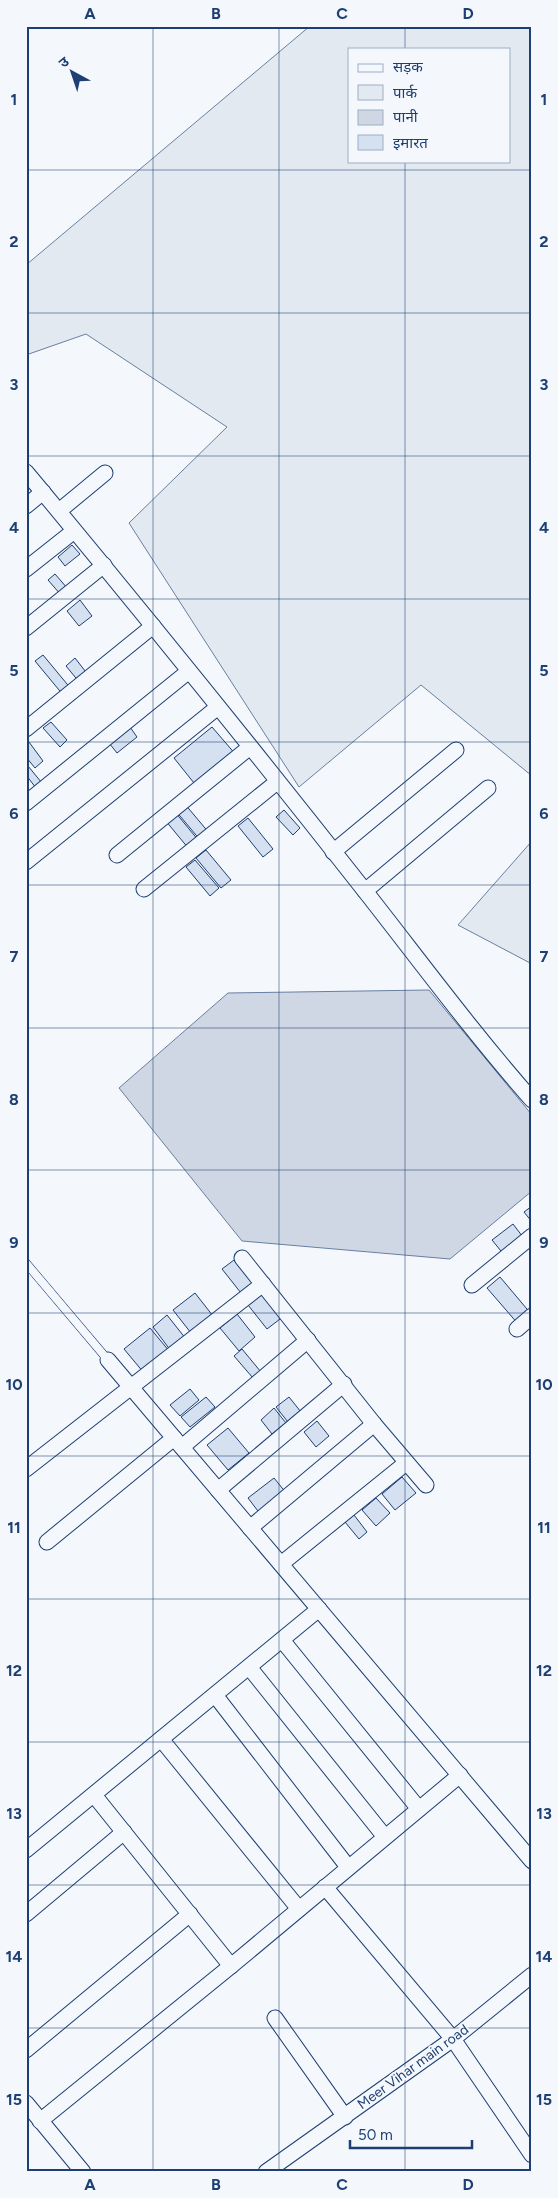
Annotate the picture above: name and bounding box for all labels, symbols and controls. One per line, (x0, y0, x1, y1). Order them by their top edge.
text: A (84, 4, 96, 23)
text: B (211, 4, 221, 23)
text: C (336, 4, 348, 23)
text: D (462, 4, 474, 23)
north arrow (48, 48, 98, 98)
legend (348, 48, 510, 162)
text: उ (55, 53, 73, 72)
text: सड़क (393, 58, 423, 76)
text: पार्क (393, 84, 417, 102)
text: 1 (11, 90, 17, 109)
text: 1 (541, 90, 547, 109)
text: पानी (393, 108, 419, 126)
text: इमारत (393, 134, 428, 152)
text: 2 (9, 232, 19, 251)
text: 2 (539, 232, 549, 251)
text: 3 (10, 375, 19, 394)
text: 3 (540, 375, 549, 394)
text: 4 (9, 518, 19, 537)
text: 4 (539, 518, 549, 537)
text: 5 (9, 661, 19, 680)
text: 5 (539, 661, 549, 680)
text: 6 (9, 804, 19, 823)
text: 6 (539, 804, 549, 823)
text: 7 (10, 947, 19, 966)
text: 7 (540, 947, 549, 966)
text: 8 (9, 1090, 19, 1109)
text: 8 (539, 1090, 549, 1109)
text: 9 (9, 1233, 19, 1252)
text: 9 (539, 1233, 549, 1252)
text: 10 (5, 1375, 23, 1394)
text: 10 (535, 1375, 553, 1394)
text: 11 (7, 1518, 21, 1537)
text: 11 (537, 1518, 551, 1537)
text: 12 (6, 1661, 22, 1680)
text: 12 (536, 1661, 552, 1680)
text: 13 (6, 1804, 22, 1823)
text: 13 (536, 1804, 552, 1823)
text: 14 (6, 1947, 22, 1966)
text: 14 (536, 1947, 552, 1966)
street label: Meer Vihar main road (354, 2021, 472, 2113)
text: 15 (6, 2090, 22, 2109)
text: 15 (536, 2090, 552, 2109)
scale bar (350, 2118, 473, 2150)
text: 50 m (358, 2126, 393, 2144)
text: A (84, 2175, 96, 2194)
text: B (211, 2175, 221, 2194)
text: C (336, 2175, 348, 2194)
text: D (462, 2175, 474, 2194)

